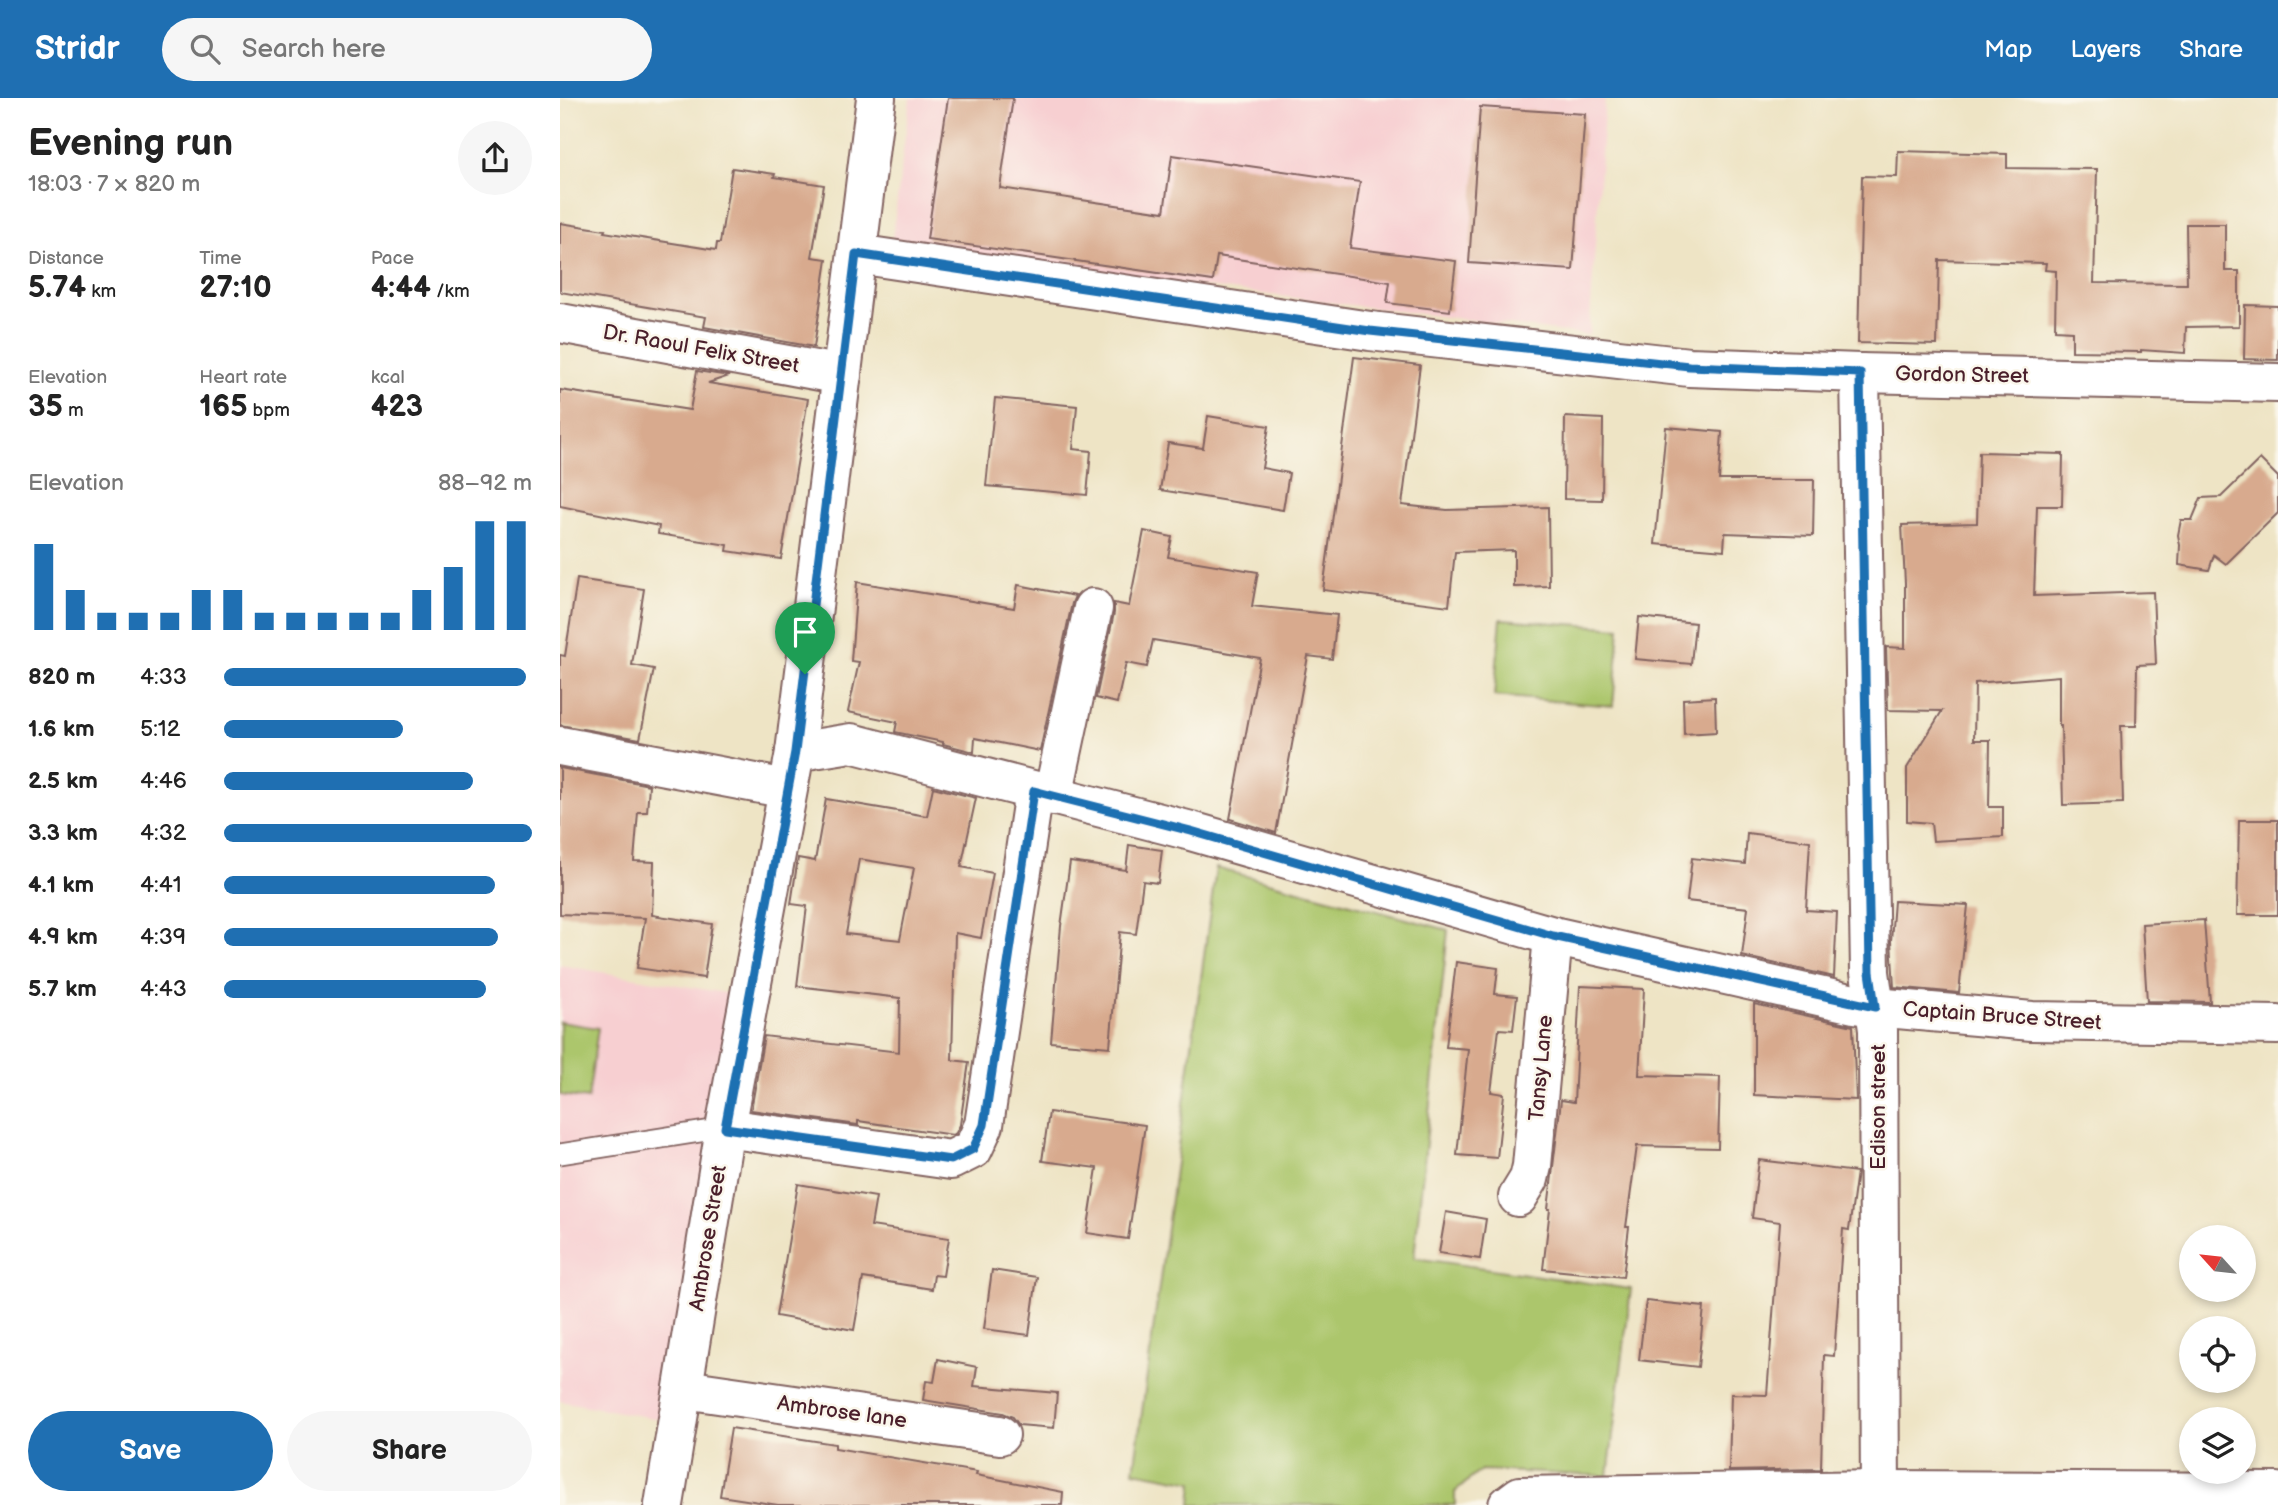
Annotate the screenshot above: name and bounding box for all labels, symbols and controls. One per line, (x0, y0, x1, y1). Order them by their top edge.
search box (162, 18, 652, 81)
text: Stridr (35, 29, 120, 69)
icon: search (186, 30, 224, 68)
text: Search here (242, 34, 386, 65)
text: Map (1984, 35, 2032, 64)
text: Layers (2070, 35, 2141, 64)
text: Share (2179, 35, 2243, 64)
text: Evening run (28, 121, 233, 166)
button: share (458, 121, 532, 195)
text: 18:03 · 7 × 820 m (28, 170, 200, 198)
text: Distance (28, 247, 104, 270)
text: Time (199, 247, 241, 270)
text: Pace (371, 247, 414, 270)
text: 5.74 (28, 270, 86, 306)
text: 27:10 (199, 270, 272, 306)
text: 4:44 (371, 270, 431, 306)
text: km (86, 280, 116, 303)
text: /km (431, 280, 470, 303)
street label: Dr. Raoul Felix Street (601, 319, 802, 379)
street label: Gordon Street (1895, 361, 2030, 389)
text: Elevation (28, 366, 107, 389)
text: Heart rate (199, 366, 287, 389)
text: kcal (371, 366, 405, 389)
text: 35 (28, 389, 63, 425)
text: 165 (199, 389, 247, 425)
text: 423 (371, 389, 423, 425)
text: m (63, 399, 84, 422)
text: bpm (247, 399, 290, 422)
text: Elevation (28, 469, 124, 497)
text: 88–92 m (438, 469, 532, 497)
pin (775, 602, 835, 674)
icon: arrive (786, 613, 824, 651)
text: 820 m (28, 663, 95, 691)
text: 4:33 (140, 663, 187, 691)
text: 1.6 km (28, 715, 95, 743)
text: 5:12 (140, 715, 180, 743)
text: 2.5 km (28, 767, 98, 795)
text: 4:46 (140, 767, 187, 795)
text: 3.3 km (28, 819, 98, 847)
text: 4:32 (140, 819, 186, 847)
text: 4.1 km (28, 871, 94, 899)
text: 4:41 (140, 871, 182, 899)
text: 4.9 km (28, 923, 98, 951)
text: 4:39 (140, 923, 186, 951)
text: 5.7 km (28, 975, 97, 1003)
text: 4:43 (140, 975, 187, 1003)
street label: Captain Bruce Street (1902, 997, 2103, 1035)
street label: Tansy Lane (1524, 1014, 1558, 1122)
street label: Edison street (1866, 1043, 1891, 1170)
street label: Ambrose Street (684, 1163, 732, 1313)
north arrow (2179, 1225, 2256, 1302)
map controls (2179, 1225, 2256, 1484)
button: locate (2179, 1316, 2256, 1393)
street label: Ambrose lane (776, 1391, 908, 1433)
button: layers (2179, 1407, 2256, 1484)
button: Save (28, 1411, 273, 1491)
button: Share (287, 1411, 532, 1491)

